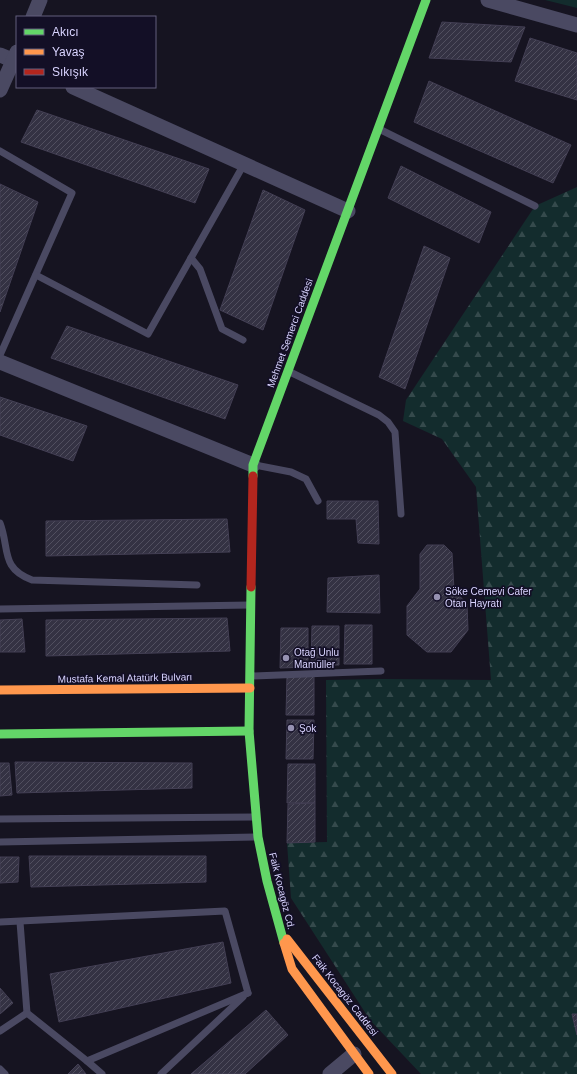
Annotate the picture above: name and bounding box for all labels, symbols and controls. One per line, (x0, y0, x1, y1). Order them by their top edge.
legend (16, 16, 156, 88)
text: Akıcı (52, 25, 79, 39)
text: Yavaş (52, 45, 84, 59)
text: Sıkışık (52, 65, 89, 79)
street label: Mehmet Semerci Caddesi (265, 277, 315, 389)
place label: Söke Cemevi Cafer Otan Hayratı (445, 586, 532, 609)
marker: Söke Cemevi Cafer Otan Hayratı (432, 592, 442, 602)
place label: Otağ Unlu Mamüller (294, 647, 339, 670)
marker: Otağ Unlu Mamüller (281, 653, 291, 663)
street label: Mustafa Kemal Atatürk Bulvarı (58, 671, 192, 685)
marker: Şok (286, 723, 296, 733)
place label: Şok (299, 723, 317, 734)
street label: Faik Kocagöz Cd. (267, 851, 297, 931)
street label: Faik Kocagöz Caddesi (310, 952, 380, 1038)

